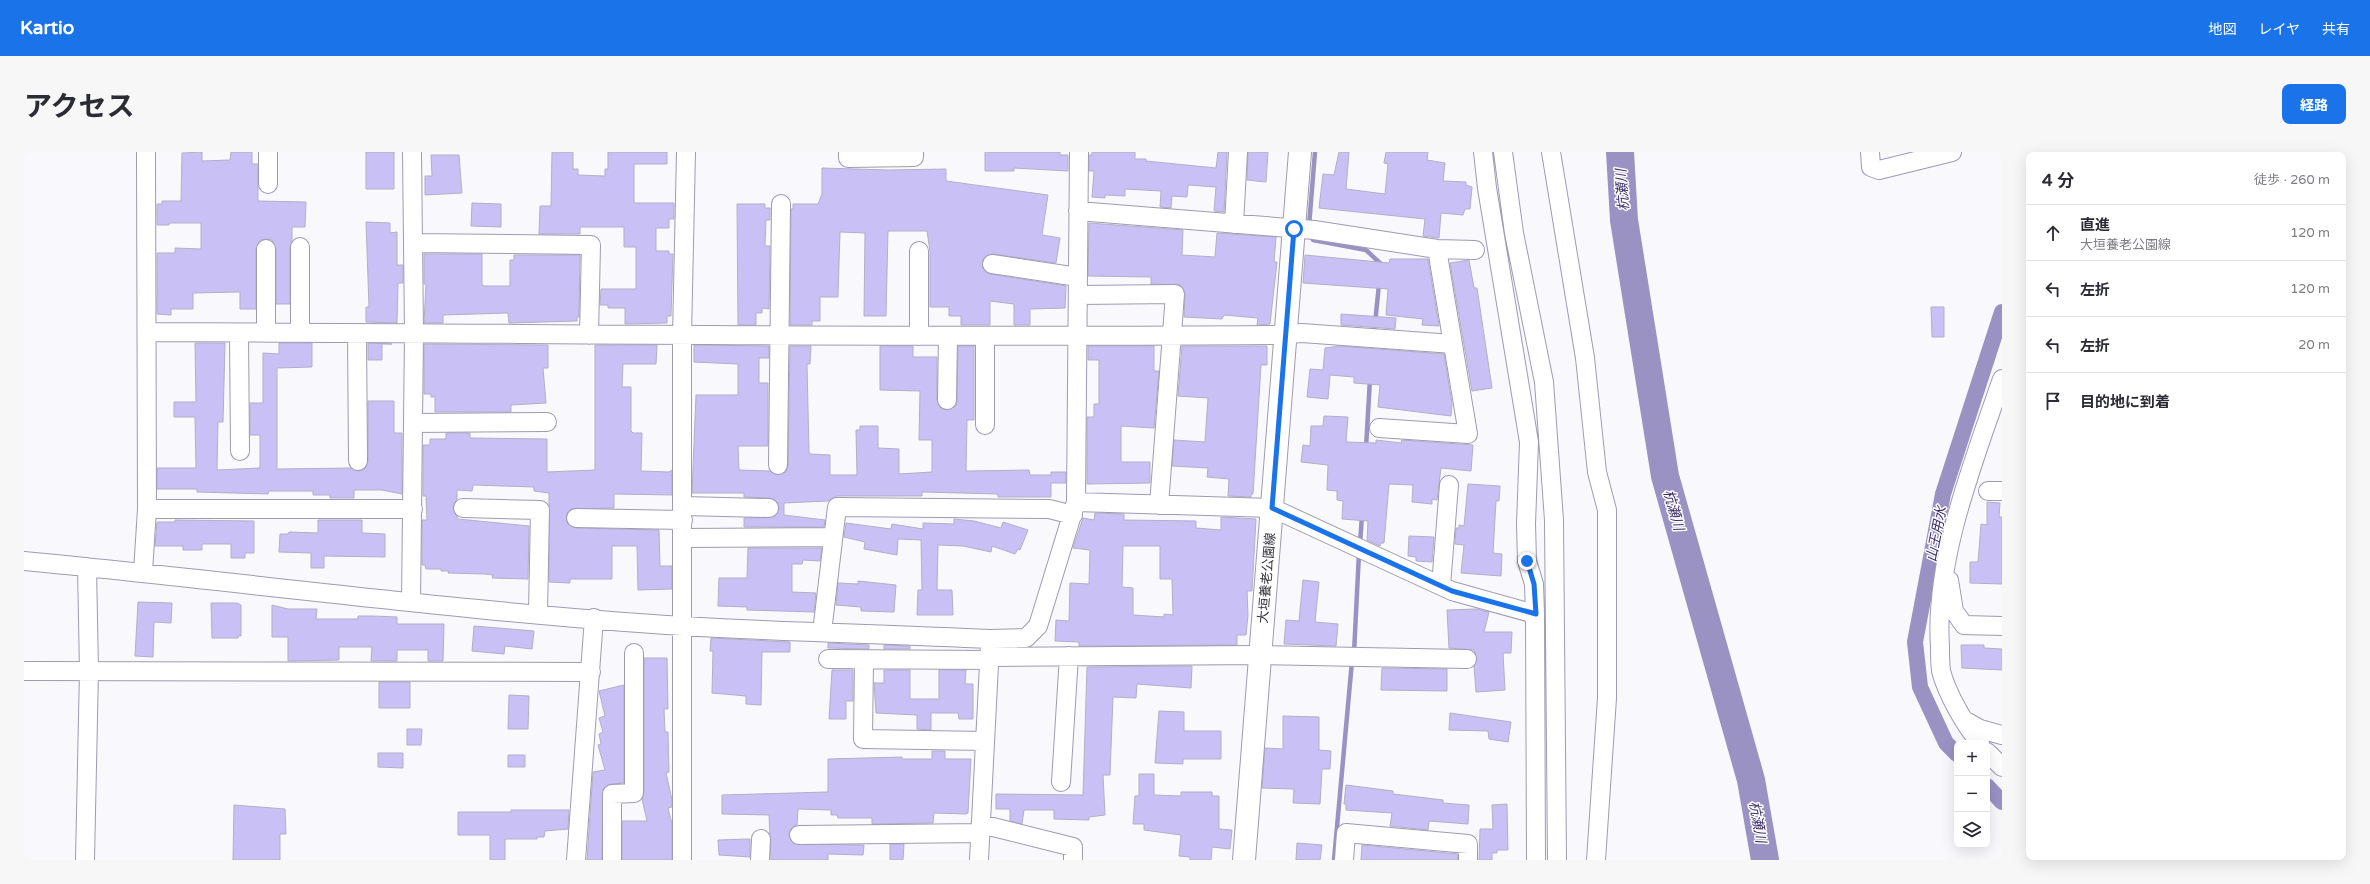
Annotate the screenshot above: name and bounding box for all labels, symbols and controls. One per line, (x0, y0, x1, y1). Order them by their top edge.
text: Kartio (20, 17, 74, 39)
text: 地図 (2208, 21, 2236, 38)
text: レイヤ (2258, 21, 2300, 38)
text: 共有 (2322, 21, 2350, 38)
button: 経路 (2282, 84, 2346, 124)
text: アクセス (24, 90, 135, 124)
water label: 杭瀬川 (1612, 166, 1632, 212)
text: 4 分 (2042, 170, 2074, 191)
text: 徒歩 · 260 m (2254, 172, 2330, 188)
text: 直進 (2080, 216, 2110, 234)
route start (1285, 220, 1303, 238)
icon: ahead (2042, 222, 2064, 244)
text: 120 m (2290, 225, 2330, 241)
text: 大垣養老公園線 (2080, 237, 2171, 253)
icon: left (2042, 278, 2064, 300)
text: 左折 (2080, 281, 2110, 299)
text: 120 m (2290, 281, 2330, 297)
icon: left (2042, 334, 2064, 356)
text: 左折 (2080, 337, 2110, 355)
text: 20 m (2298, 337, 2330, 353)
icon: arrive (2042, 390, 2064, 412)
text: 目的地に到着 (2080, 393, 2170, 411)
water label: 杭瀬川 (1660, 488, 1688, 535)
water label: 山王用水 (1923, 503, 1951, 563)
street label: 大垣養老公園線 (1255, 532, 1279, 624)
route end (1518, 552, 1536, 570)
map controls (1954, 740, 1990, 848)
button: + (1954, 740, 1990, 776)
button: − (1954, 776, 1990, 812)
water label: 杭瀬川 (1745, 800, 1770, 846)
button: layers (1954, 812, 1990, 848)

